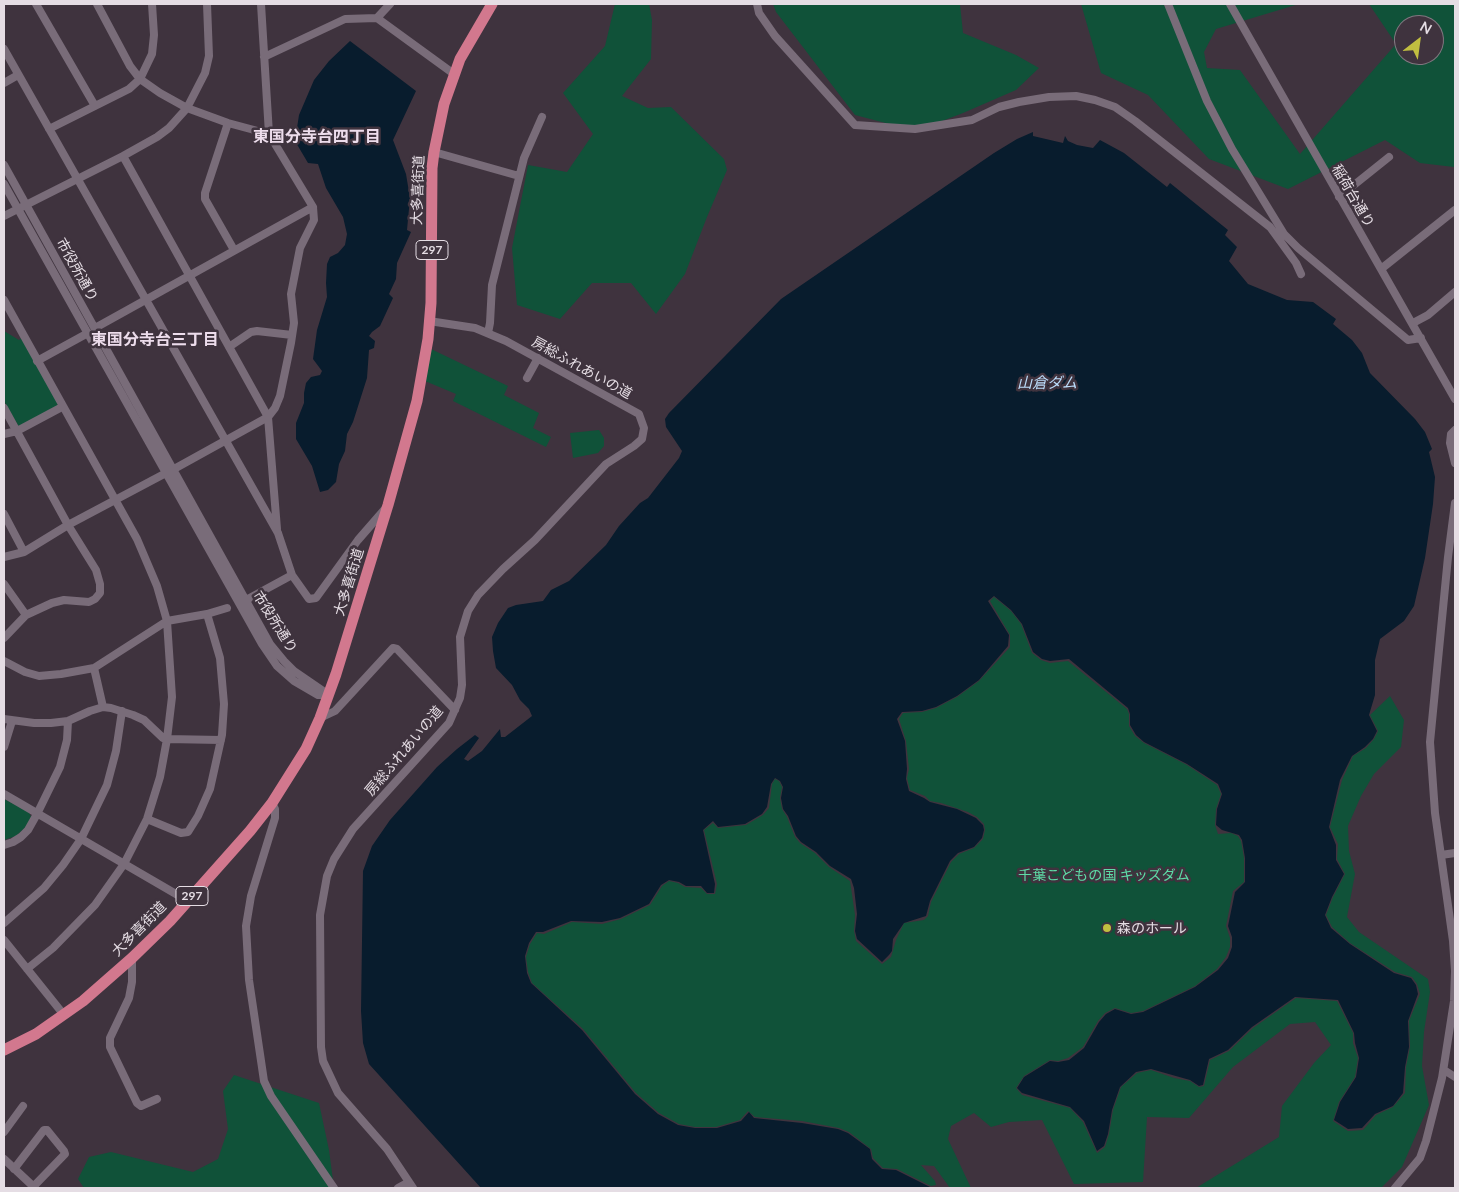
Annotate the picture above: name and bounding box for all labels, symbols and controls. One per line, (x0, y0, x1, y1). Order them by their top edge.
north arrow (1394, 15, 1444, 65)
text: N (1417, 17, 1435, 37)
district label: 東国分寺台四丁目 (253, 127, 381, 147)
street label: 大多喜街道 (408, 155, 428, 225)
street label: 稲荷台通り (1328, 161, 1378, 231)
street label: 市役所通り (53, 235, 101, 305)
road number: 297 (416, 240, 448, 260)
district label: 東国分寺台三丁目 (91, 330, 219, 350)
street label: 房総ふれあいの道 (529, 334, 635, 402)
water label: 山倉ダム (1017, 374, 1077, 392)
street label: 大多喜街道 (331, 546, 367, 618)
street label: 市役所通り (249, 588, 301, 656)
street label: 房総ふれあいの道 (362, 703, 446, 799)
park label: 千葉こどもの国 キッズダム (1018, 867, 1190, 883)
road number: 297 (176, 886, 208, 906)
street label: 大多喜街道 (108, 898, 170, 960)
place label: 森のホール (1117, 920, 1187, 936)
marker: 森のホール (1101, 922, 1113, 934)

